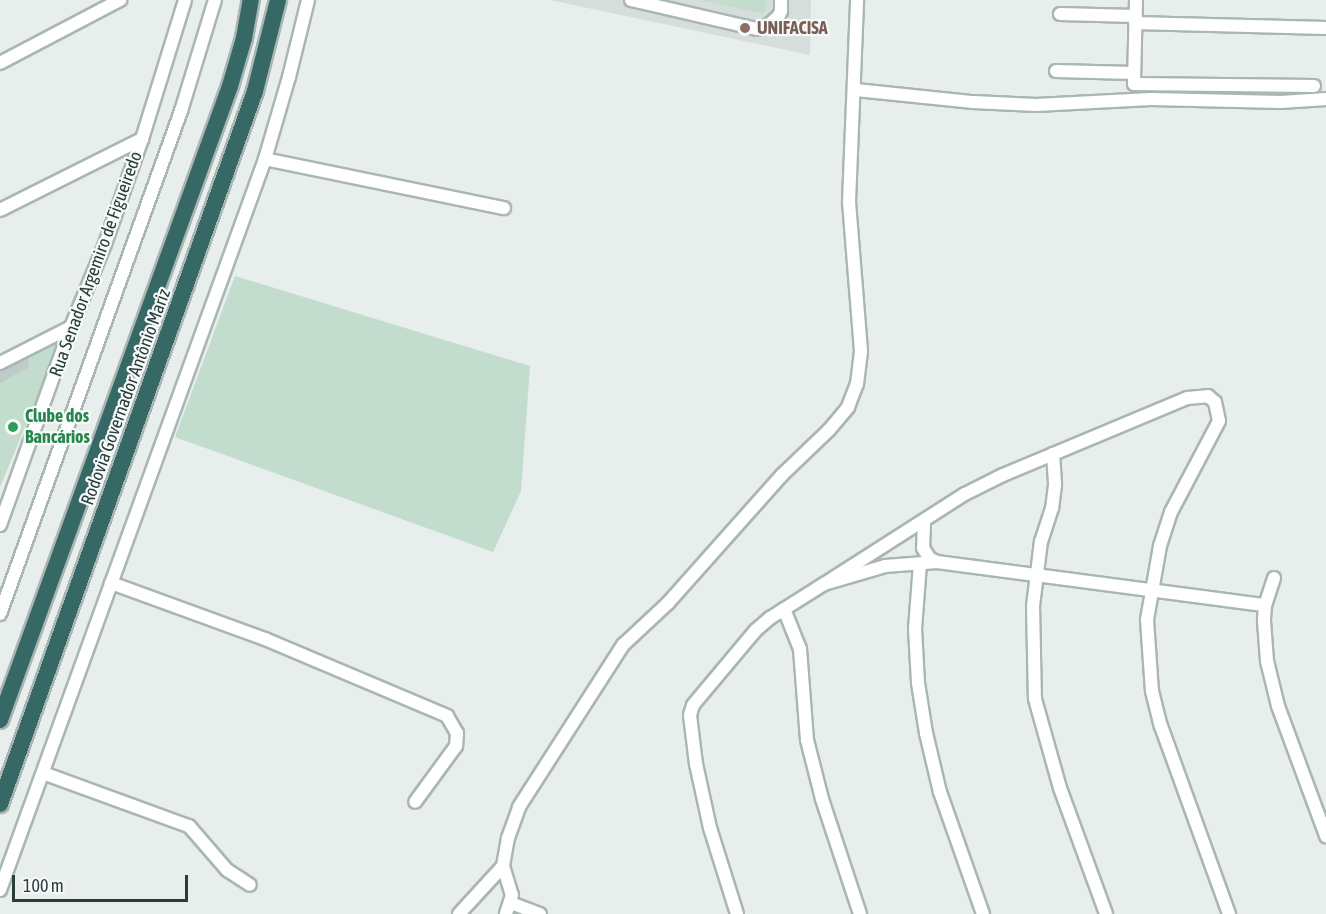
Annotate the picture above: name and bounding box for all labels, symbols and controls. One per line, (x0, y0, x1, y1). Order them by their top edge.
place label: UNIFACISA (757, 17, 828, 39)
marker: UNIFACISA (738, 21, 752, 35)
street label: Rua Senador Argemiro de Figueiredo (45, 148, 147, 380)
street label: Rodovia Governador Antônio Mariz (77, 286, 175, 508)
place label: Clube dos Bancários (25, 406, 90, 448)
marker: Clube dos Bancários (6, 420, 20, 434)
scale bar (15, 863, 190, 901)
text: 100 m (23, 875, 64, 896)

